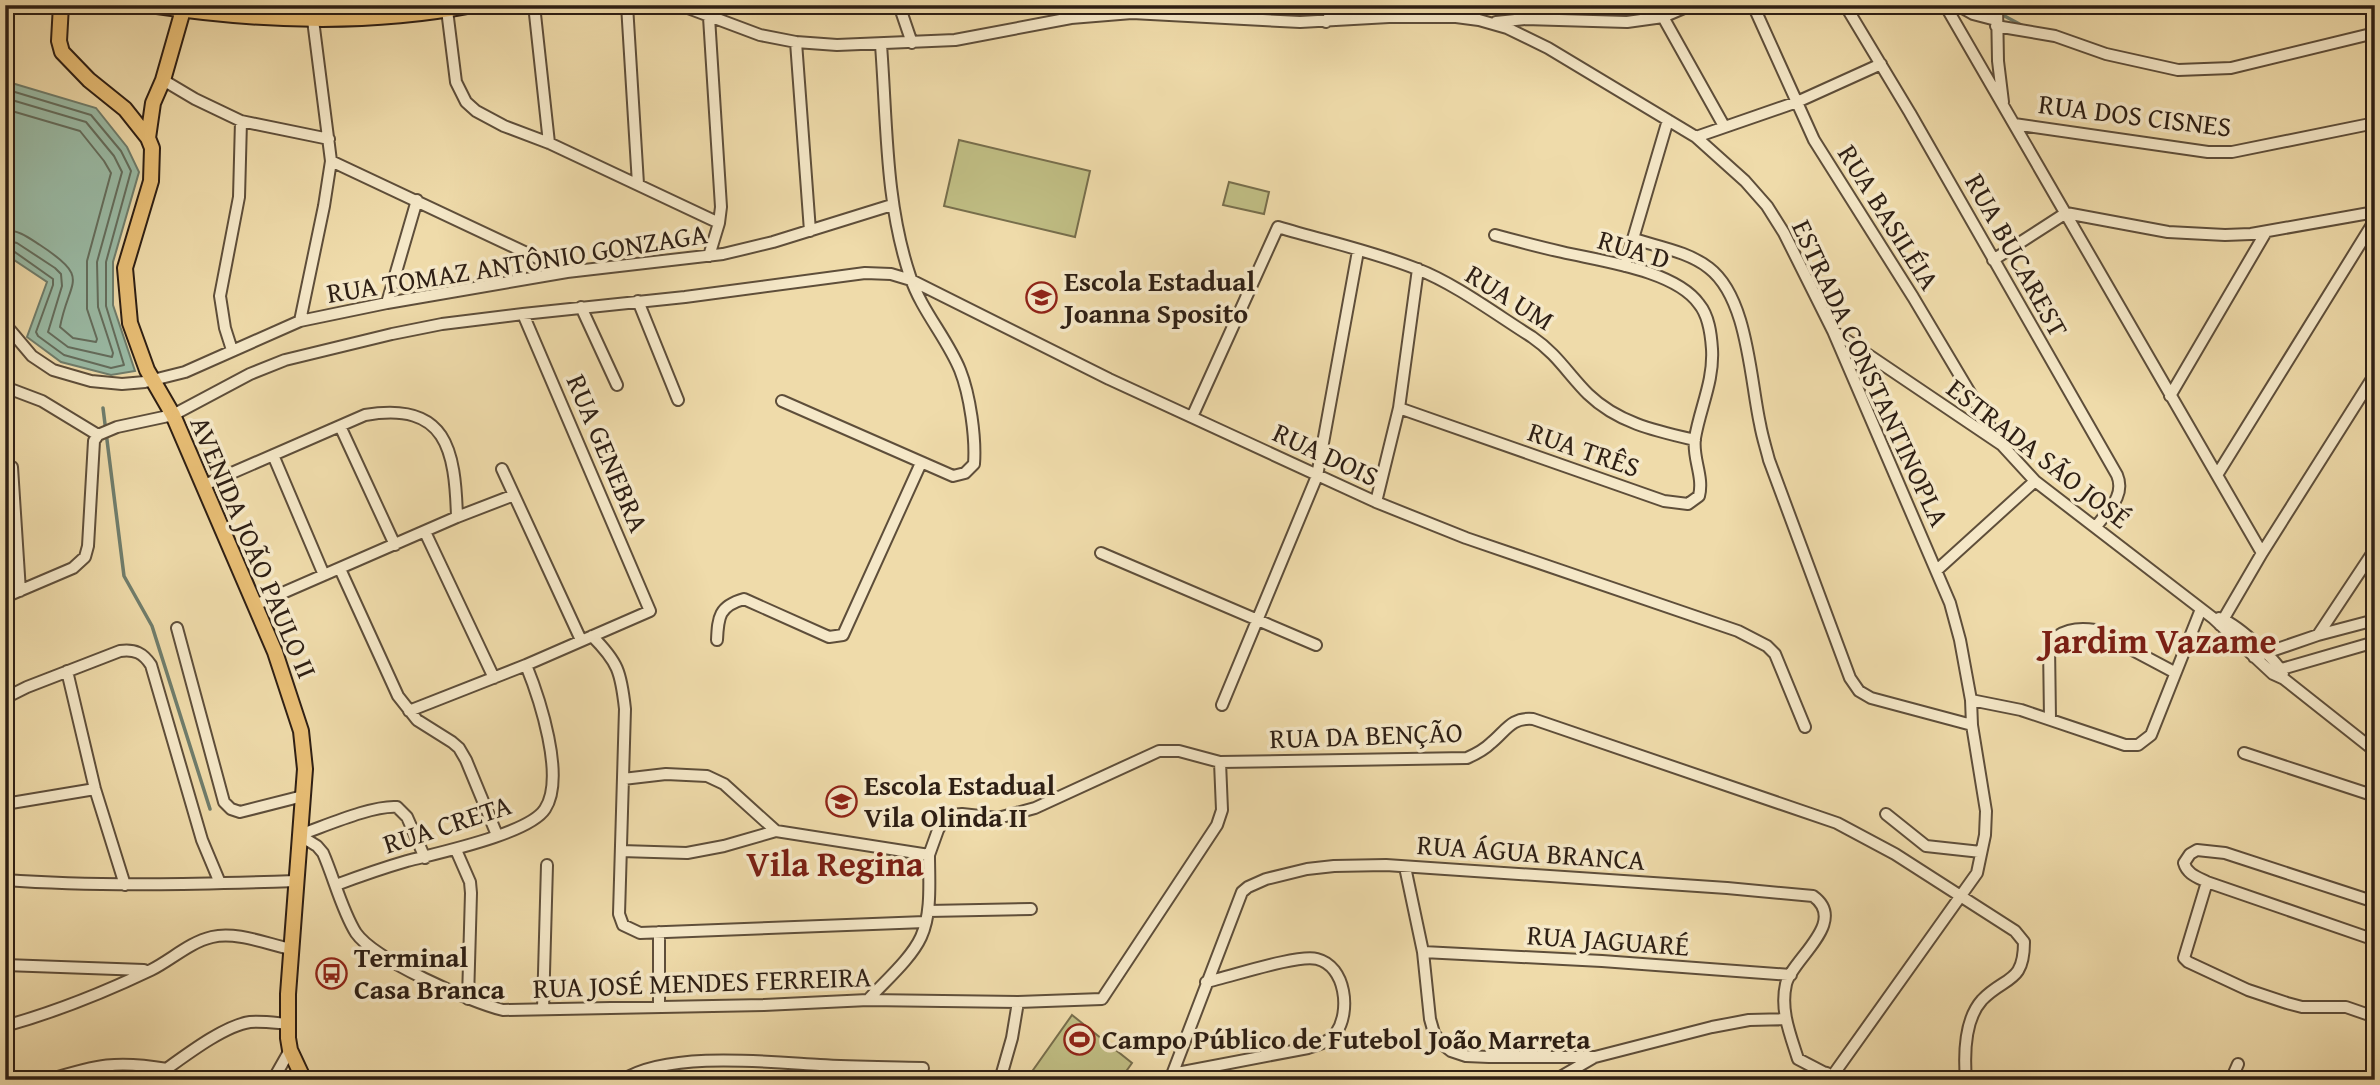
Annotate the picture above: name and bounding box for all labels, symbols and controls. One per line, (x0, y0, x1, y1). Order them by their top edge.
street label: RUA DOS CISNES (2036, 82, 2234, 147)
street label: RUA BASILÉIA (1828, 136, 1951, 298)
street label: RUA BUCAREST (1955, 165, 2080, 344)
street label: RUA TOMAZ ANTÔNIO GONZAGA (324, 212, 710, 313)
street label: ESTRADA CONSTANTINOPLA (1782, 212, 1961, 533)
street label: RUA D (1593, 218, 1675, 279)
street label: RUA UM (1458, 253, 1563, 340)
place label: Escola Estadual Joanna Sposito (1060, 260, 1255, 333)
school or university icon: Escola Estadual Joanna Sposito (1024, 280, 1058, 314)
street label: RUA GENEBRA (557, 367, 660, 538)
street label: ESTRADA SÃO JOSÉ (1939, 368, 2140, 538)
street label: AVENIDA JOÃO PAULO II (181, 409, 328, 684)
street label: RUA TRÊS (1523, 410, 1646, 487)
street label: RUA DOIS (1266, 411, 1386, 496)
district label: Jardim Vazame (2036, 615, 2277, 666)
street label: RUA DA BENÇÃO (1269, 711, 1463, 758)
place label: Escola Estadual Vila Olinda II (864, 764, 1055, 837)
street label: RUA CRETA (377, 783, 516, 864)
school or university icon: Escola Estadual Vila Olinda II (824, 784, 858, 818)
street label: RUA ÁGUA BRANCA (1416, 823, 1647, 880)
district label: Vila Regina (746, 838, 924, 889)
street label: RUA JAGUARÉ (1526, 913, 1691, 966)
place label: Terminal Casa Branca (354, 936, 505, 1009)
street label: RUA JOSÉ MENDES FERREIRA (532, 955, 872, 1008)
bus stop icon: Terminal Casa Branca (314, 956, 348, 990)
place label: Campo Público de Futebol João Marreta (1102, 1018, 1591, 1059)
sports icon: Campo Público de Futebol João Marreta (1062, 1022, 1096, 1056)

